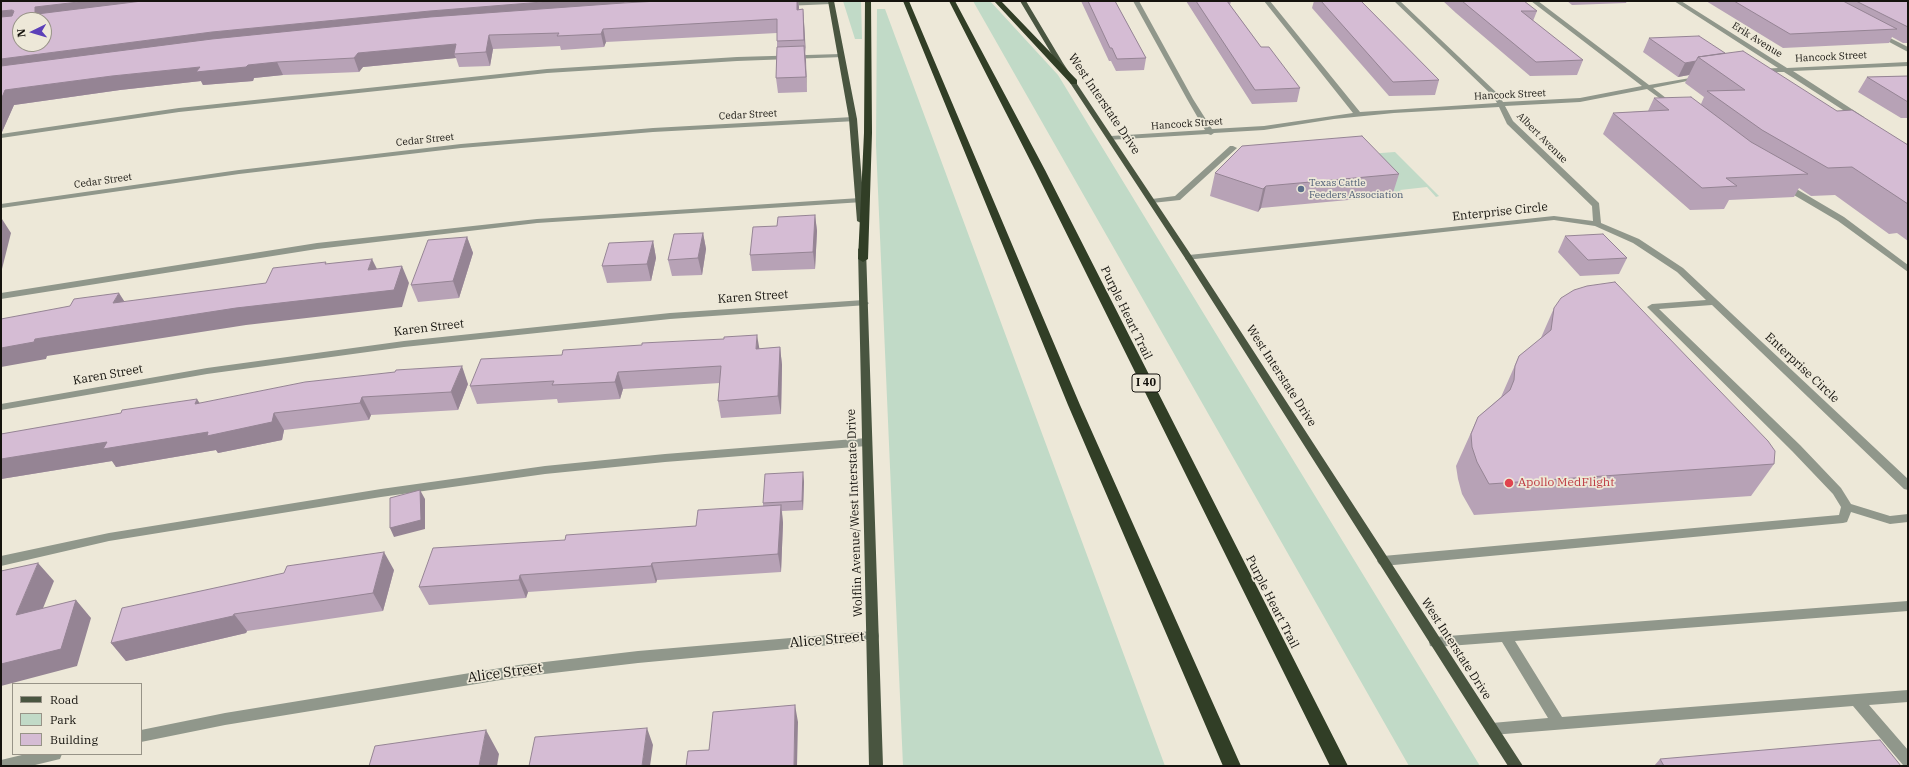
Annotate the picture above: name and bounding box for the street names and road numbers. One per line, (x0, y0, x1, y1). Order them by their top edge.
street label: Erik Avenue (1730, 20, 1784, 60)
street label: Hancock Street (1795, 49, 1867, 65)
street label: West Interstate Drive (1065, 51, 1143, 157)
street label: Hancock Street (1474, 87, 1546, 103)
street label: Cedar Street (719, 107, 777, 123)
street label: Albert Avenue (1514, 110, 1570, 166)
street label: Hancock Street (1151, 116, 1223, 132)
street label: Cedar Street (395, 131, 455, 149)
street label: Cedar Street (73, 171, 133, 191)
street label: Enterprise Circle (1452, 200, 1548, 224)
street label: Purple Heart Trail (1097, 264, 1155, 362)
street label: Karen Street (717, 287, 789, 307)
street label: Karen Street (393, 317, 465, 339)
street label: West Interstate Drive (1243, 322, 1319, 430)
street label: Enterprise Circle (1762, 330, 1842, 406)
street label: Karen Street (72, 362, 144, 388)
road number: I 40 (1132, 374, 1160, 392)
street label: Wolflin Avenue/West Interstate Drive (844, 409, 866, 617)
street label: Purple Heart Trail (1242, 553, 1302, 651)
street label: West Interstate Drive (1418, 595, 1494, 703)
street label: Alice Street (789, 628, 865, 652)
street label: Alice Street (467, 659, 543, 687)

